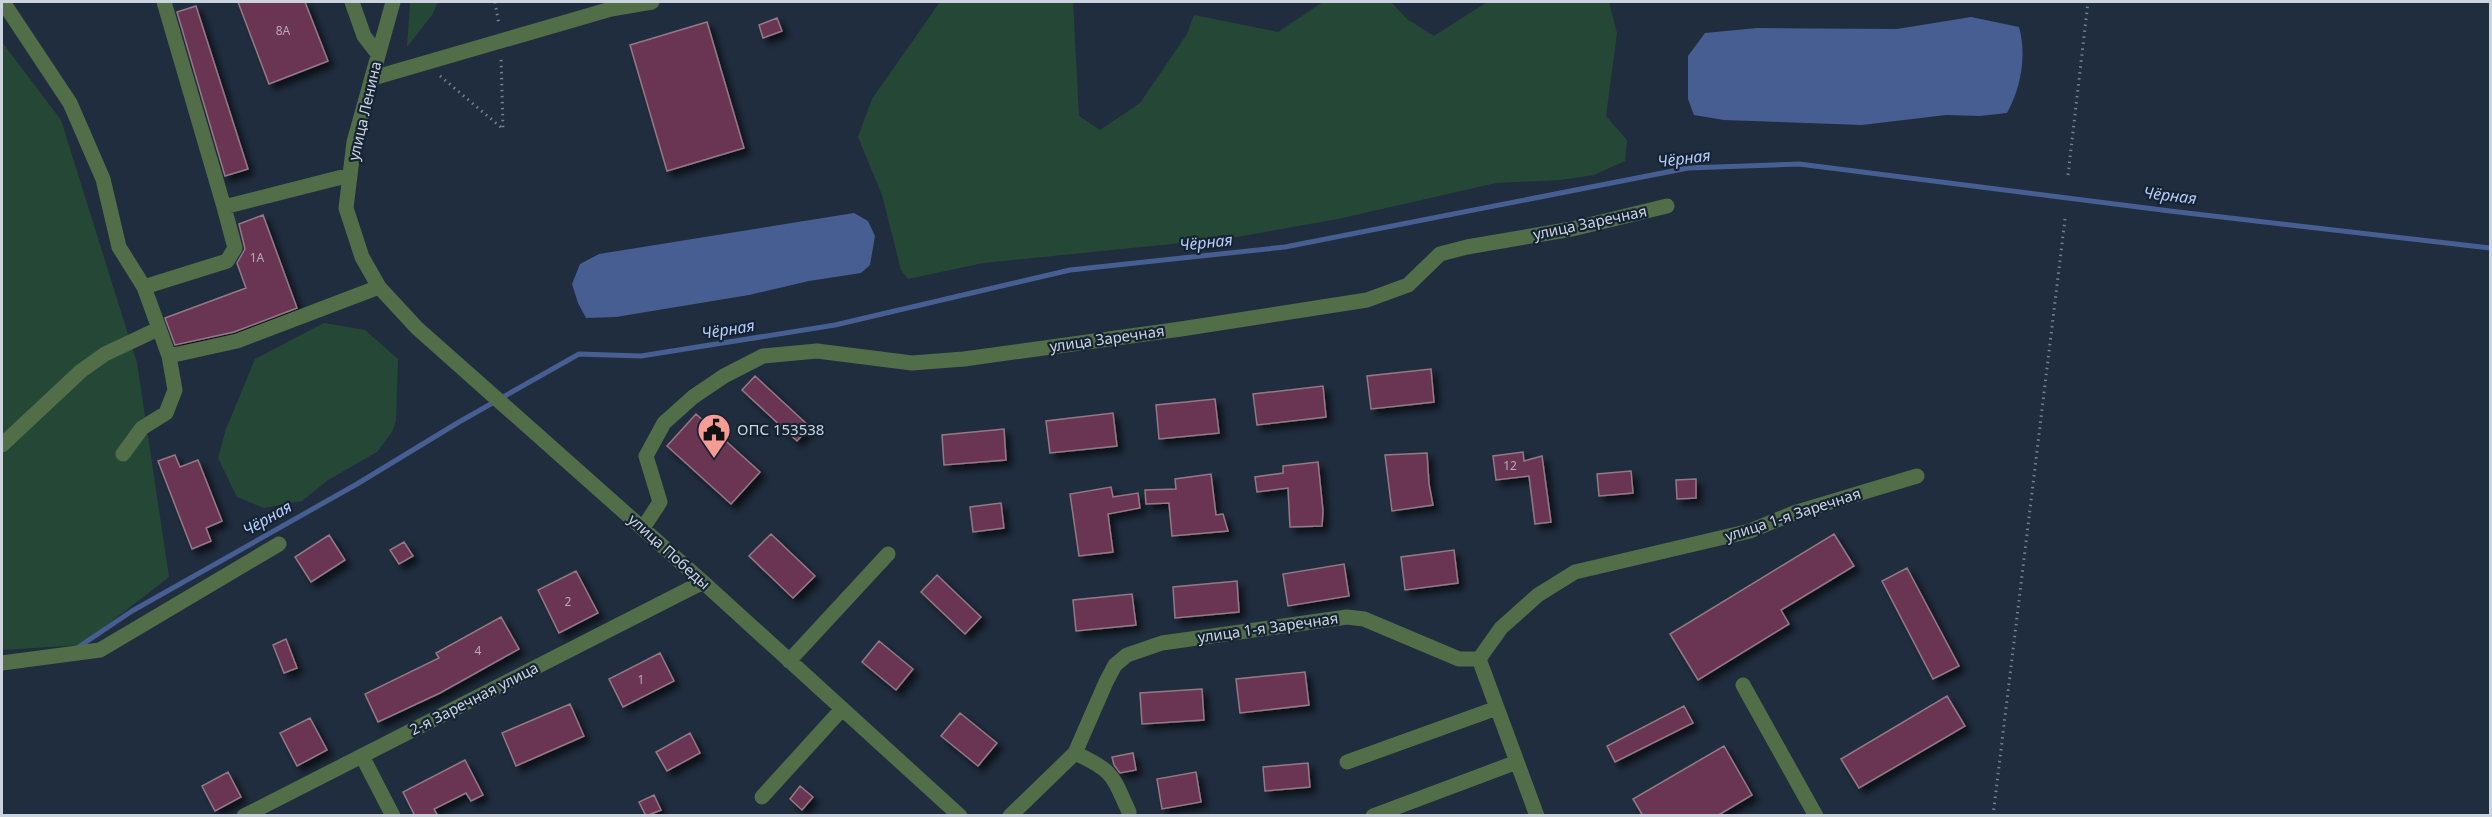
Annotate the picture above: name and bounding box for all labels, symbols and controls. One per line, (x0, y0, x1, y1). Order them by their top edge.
house number: 8А (276, 22, 291, 39)
street label: улица Ленина (343, 59, 385, 162)
water label: Чёрная (1656, 144, 1712, 172)
water label: Чёрная (2142, 181, 2198, 209)
street label: улица Заречная (1531, 200, 1648, 244)
water label: Чёрная (1178, 228, 1234, 256)
house number: 1А (250, 249, 265, 266)
water label: Чёрная (700, 314, 756, 344)
street label: улица Заречная (1048, 320, 1166, 356)
public building icon: ОПС 153538 (696, 412, 732, 459)
place label: ОПС 153538 (737, 419, 824, 439)
house number: 12 (1503, 457, 1517, 474)
street label: улица 1-я Заречная (1722, 483, 1863, 545)
water label: Чёрная (238, 495, 296, 541)
street label: улица Победы (624, 509, 715, 593)
house number: 2 (565, 593, 572, 610)
street label: улица 1-я Заречная (1196, 607, 1339, 647)
house number: 4 (475, 642, 482, 659)
street label: 2-я Заречная улица (406, 657, 541, 739)
house number: 1 (638, 671, 644, 688)

